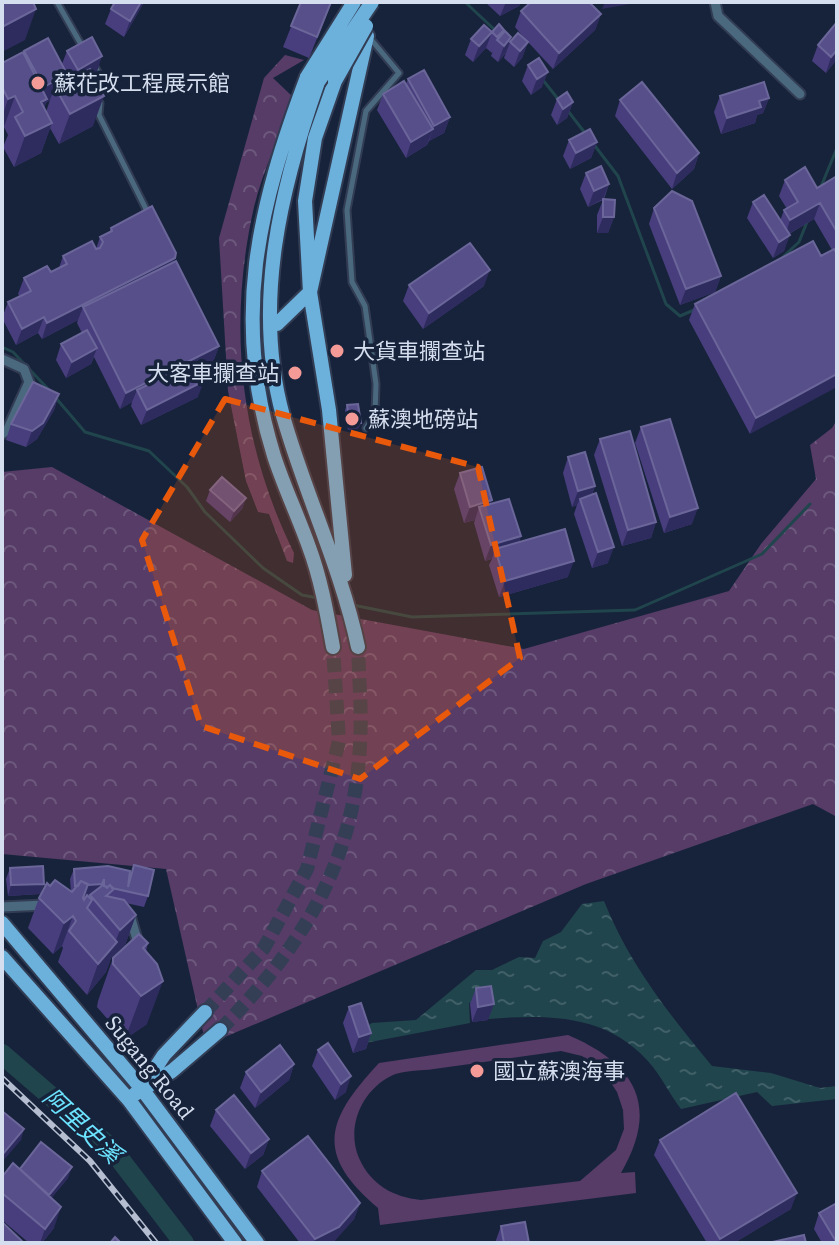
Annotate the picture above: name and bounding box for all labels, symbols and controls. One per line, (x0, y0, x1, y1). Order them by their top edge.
place label: 蘇花改工程展示館 (54, 68, 230, 98)
marker: 蘇花改工程展示館 (29, 74, 47, 92)
place label: 大貨車攔查站 (353, 336, 485, 366)
marker: 大貨車攔查站 (328, 342, 346, 360)
place label: 大客車攔查站 (147, 358, 279, 388)
marker: 大客車攔查站 (286, 364, 304, 382)
place label: 蘇澳地磅站 (368, 404, 478, 434)
marker: 蘇澳地磅站 (343, 410, 361, 428)
street label: Sugang Road (99, 1009, 201, 1126)
place label: 國立蘇澳海事 (493, 1056, 625, 1086)
marker: 國立蘇澳海事 (468, 1062, 486, 1080)
water label: 阿里史溪 (36, 1081, 131, 1172)

